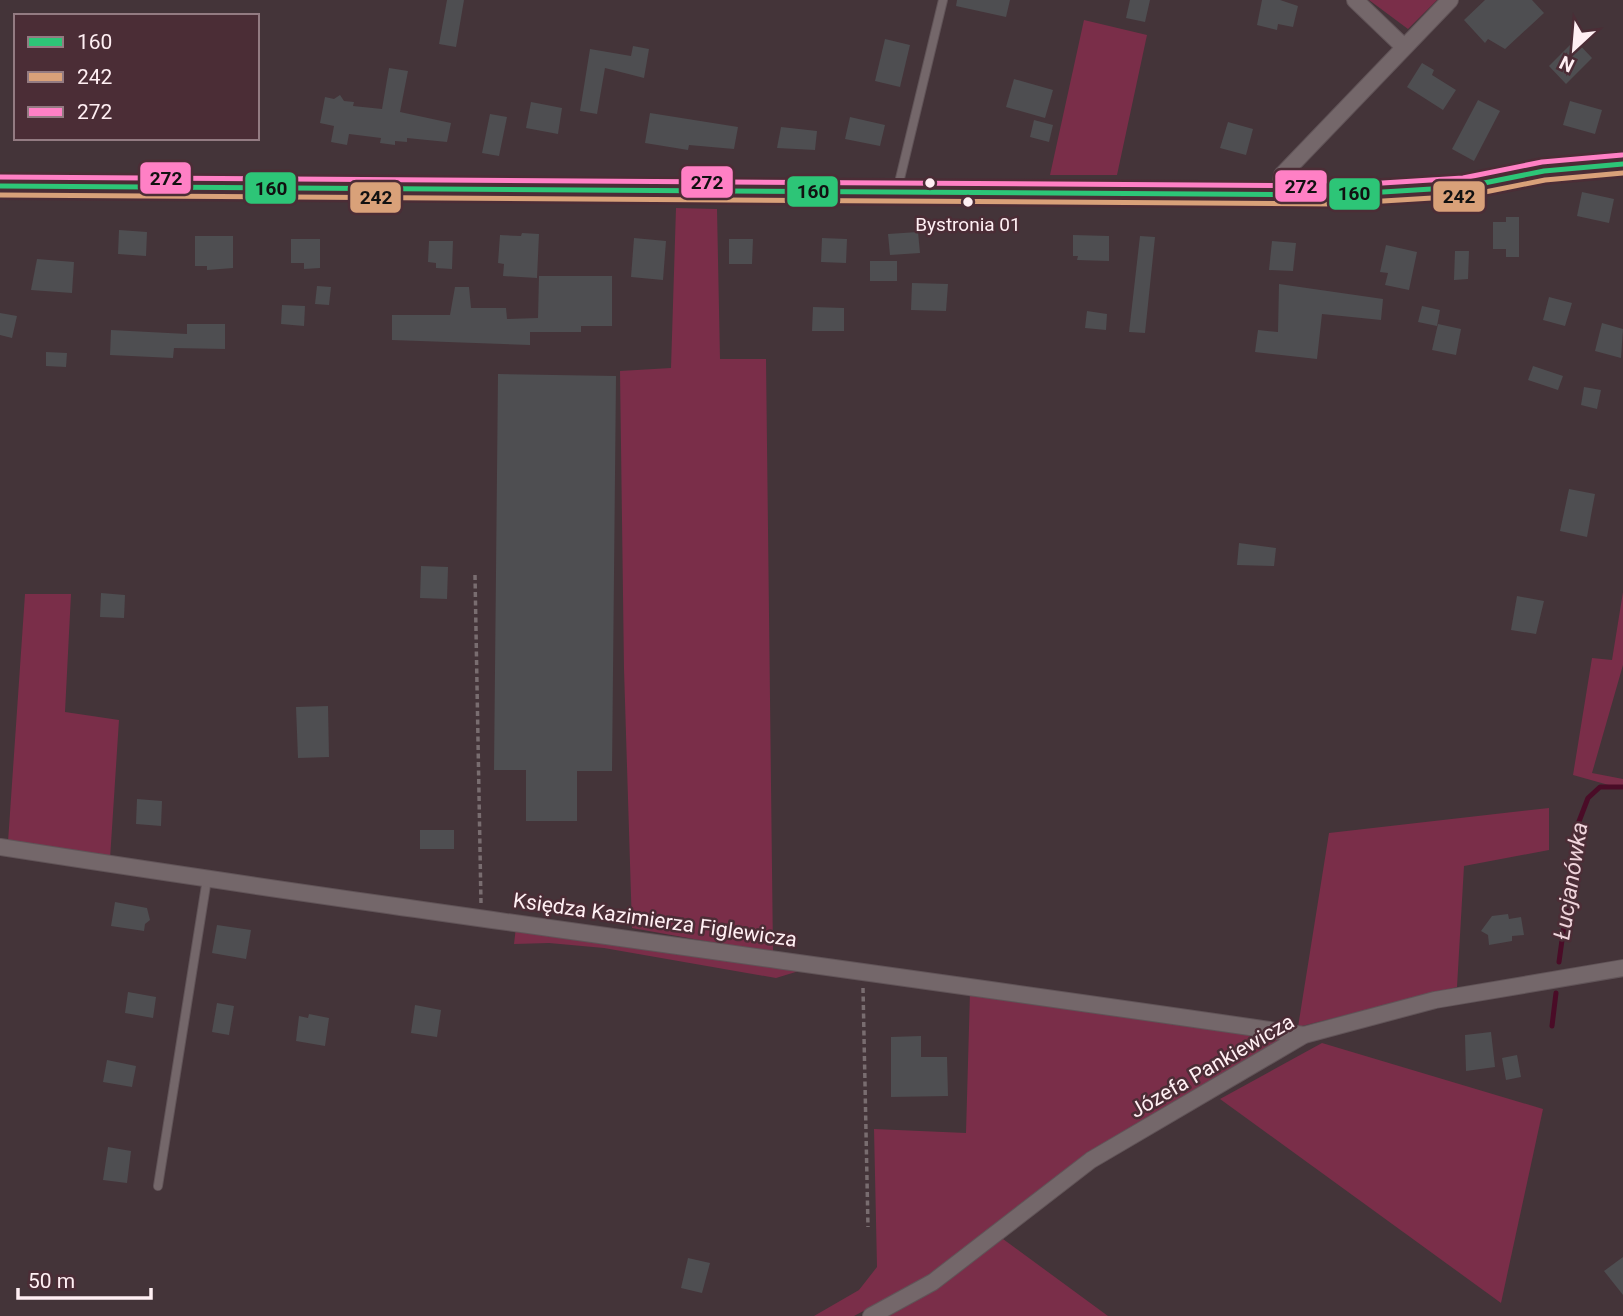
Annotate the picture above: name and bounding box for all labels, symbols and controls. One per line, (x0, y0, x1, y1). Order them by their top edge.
legend (14, 14, 259, 140)
north arrow (1539, 14, 1609, 84)
text: 160 (77, 30, 112, 54)
text: N (1556, 51, 1578, 77)
text: 242 (77, 65, 113, 89)
text: 272 (77, 100, 113, 124)
line badge: 272 (139, 161, 192, 195)
line badge: 272 (680, 165, 734, 199)
text: 272 (150, 167, 182, 190)
line badge: 272 (1274, 169, 1328, 203)
line badge: 160 (244, 171, 297, 205)
text: 272 (691, 171, 723, 194)
line badge: 160 (786, 175, 839, 208)
text: 272 (1285, 175, 1317, 198)
unlabelled marker (923, 176, 937, 190)
text: 160 (255, 177, 287, 200)
line badge: 160 (1328, 177, 1381, 211)
text: 160 (797, 180, 829, 203)
line badge: 242 (1432, 180, 1486, 213)
line badge: 242 (349, 181, 402, 214)
text: 160 (1338, 182, 1370, 205)
text: 242 (1443, 185, 1475, 208)
text: 242 (360, 186, 392, 209)
marker: Bystronia 01 (961, 195, 975, 209)
place label: Bystronia 01 (915, 213, 1021, 236)
water label: Łucjanówka (1548, 820, 1594, 942)
street label: Księdza Kazimierza Figlewicza (511, 888, 799, 952)
street label: Józefa Pankiewicza (1126, 1009, 1298, 1123)
scale bar (18, 1256, 150, 1300)
text: 50 m (28, 1269, 75, 1293)

